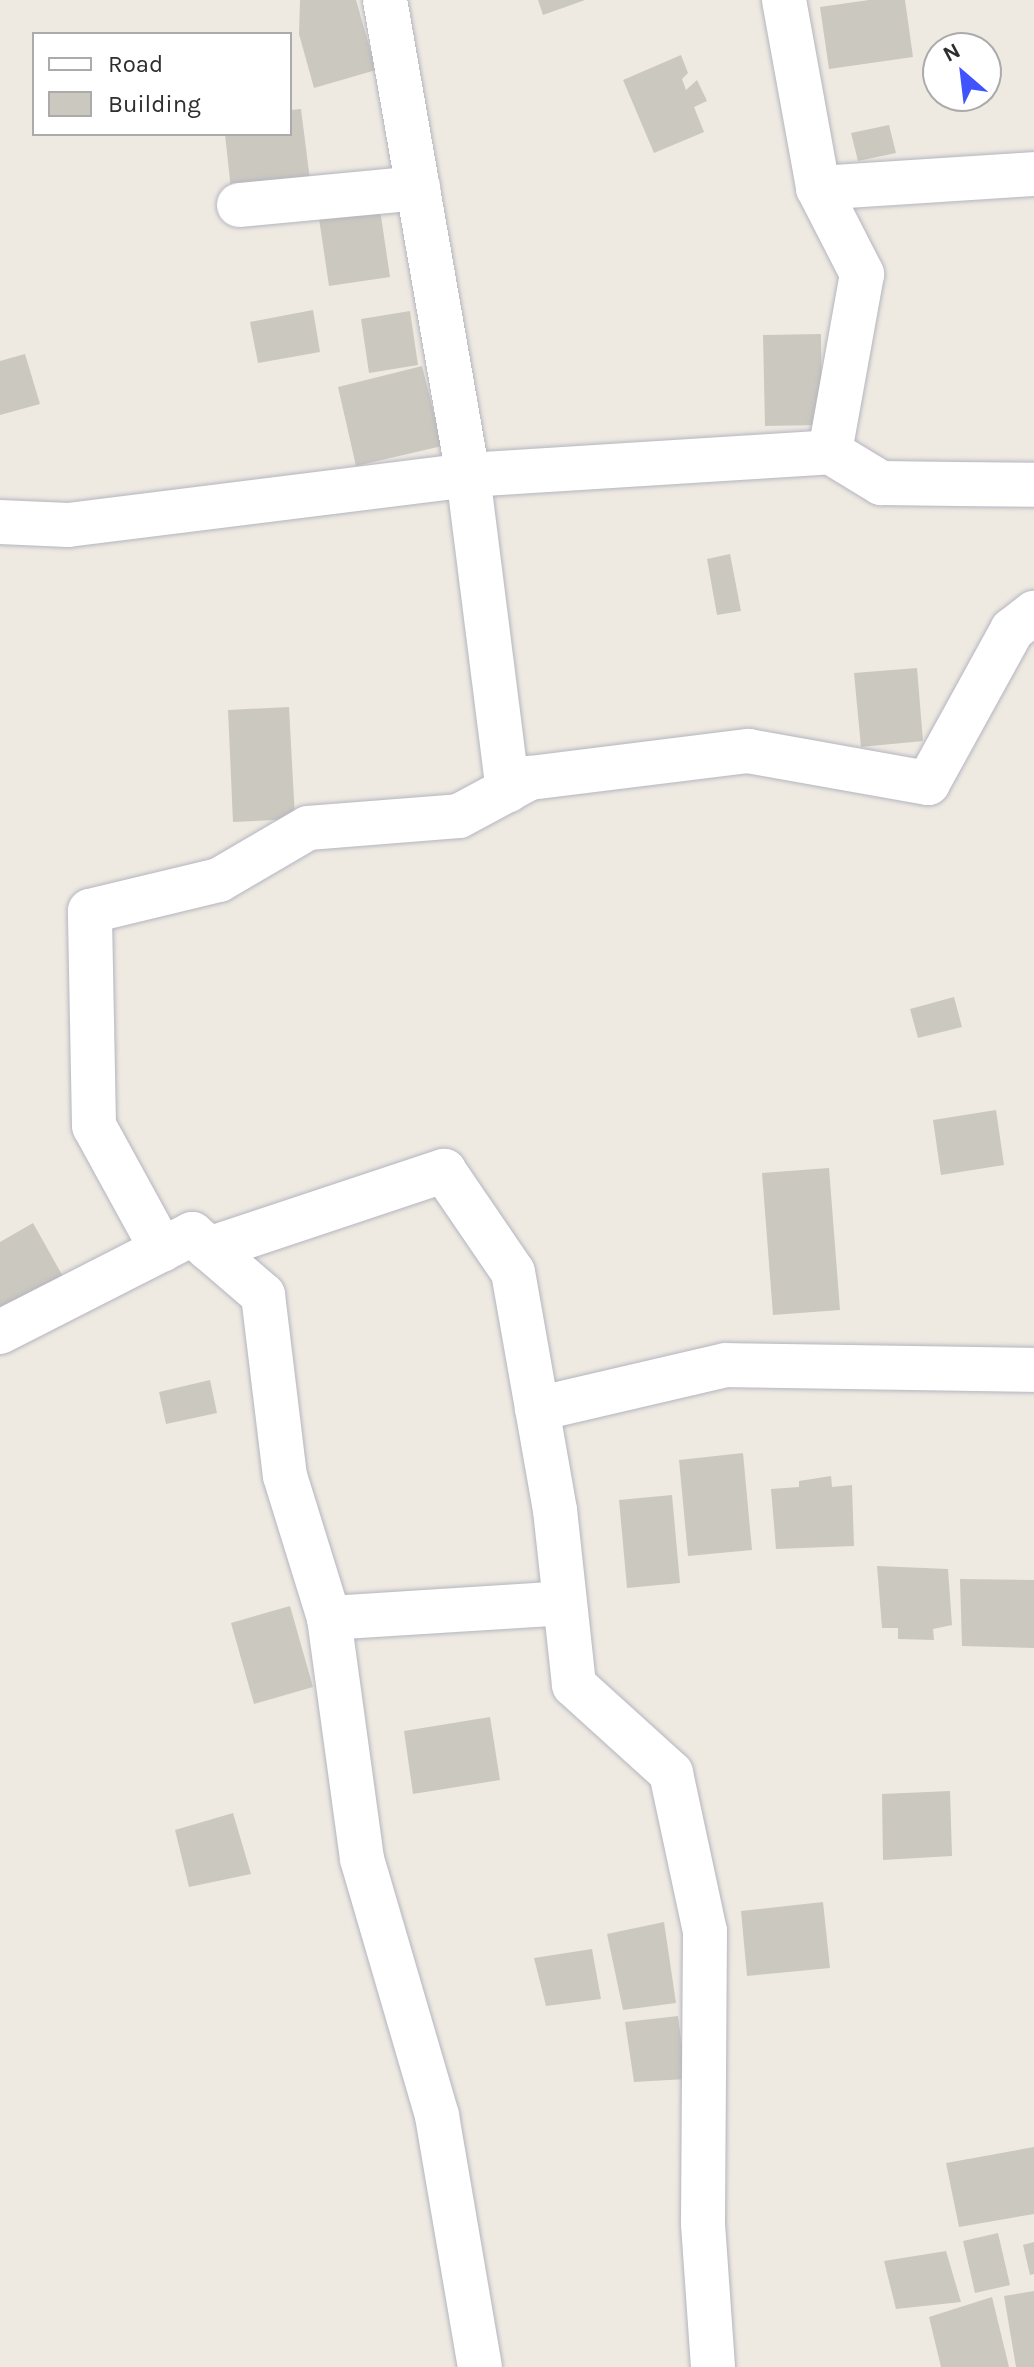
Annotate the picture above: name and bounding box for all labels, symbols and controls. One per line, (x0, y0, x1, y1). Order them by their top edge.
legend (32, 32, 292, 136)
north arrow (922, 32, 1002, 112)
text: N (939, 37, 965, 68)
text: Road (108, 50, 163, 78)
text: Building (108, 90, 201, 118)

